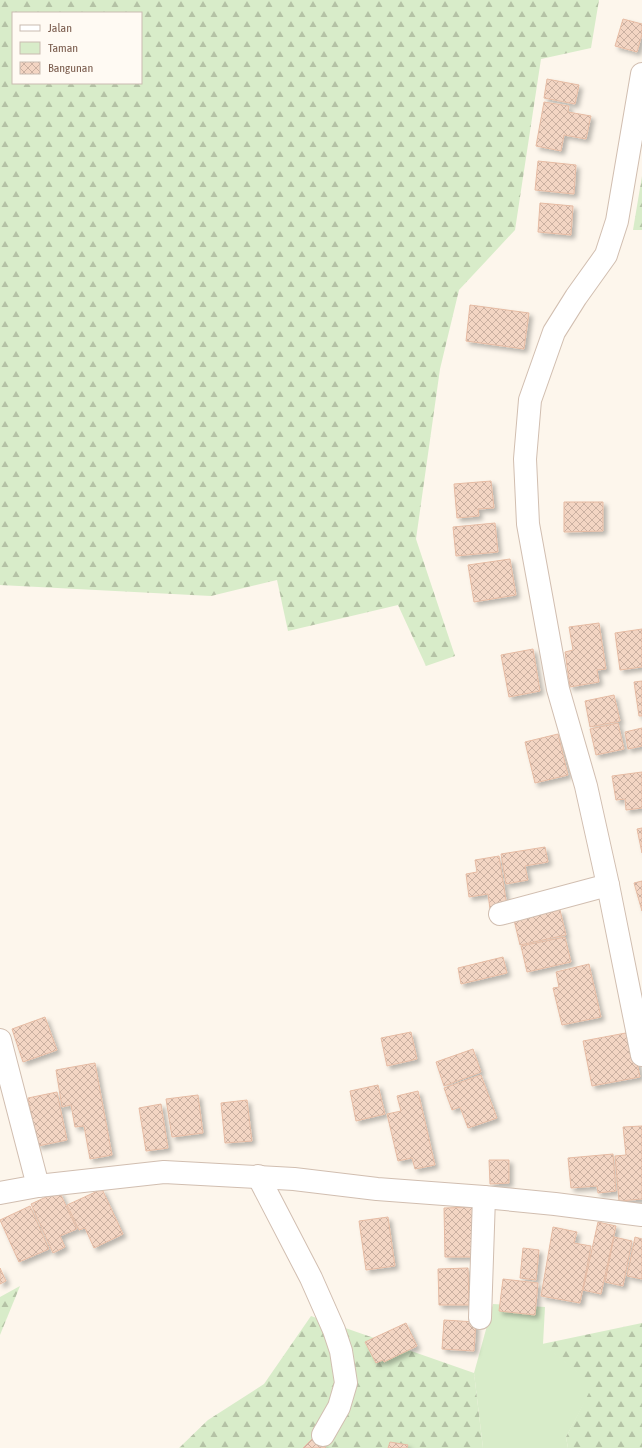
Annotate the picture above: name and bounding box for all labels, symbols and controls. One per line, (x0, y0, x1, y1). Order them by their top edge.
legend (12, 12, 142, 84)
text: Jalan (48, 21, 72, 35)
text: Taman (48, 41, 78, 55)
text: Bangunan (48, 61, 93, 75)

